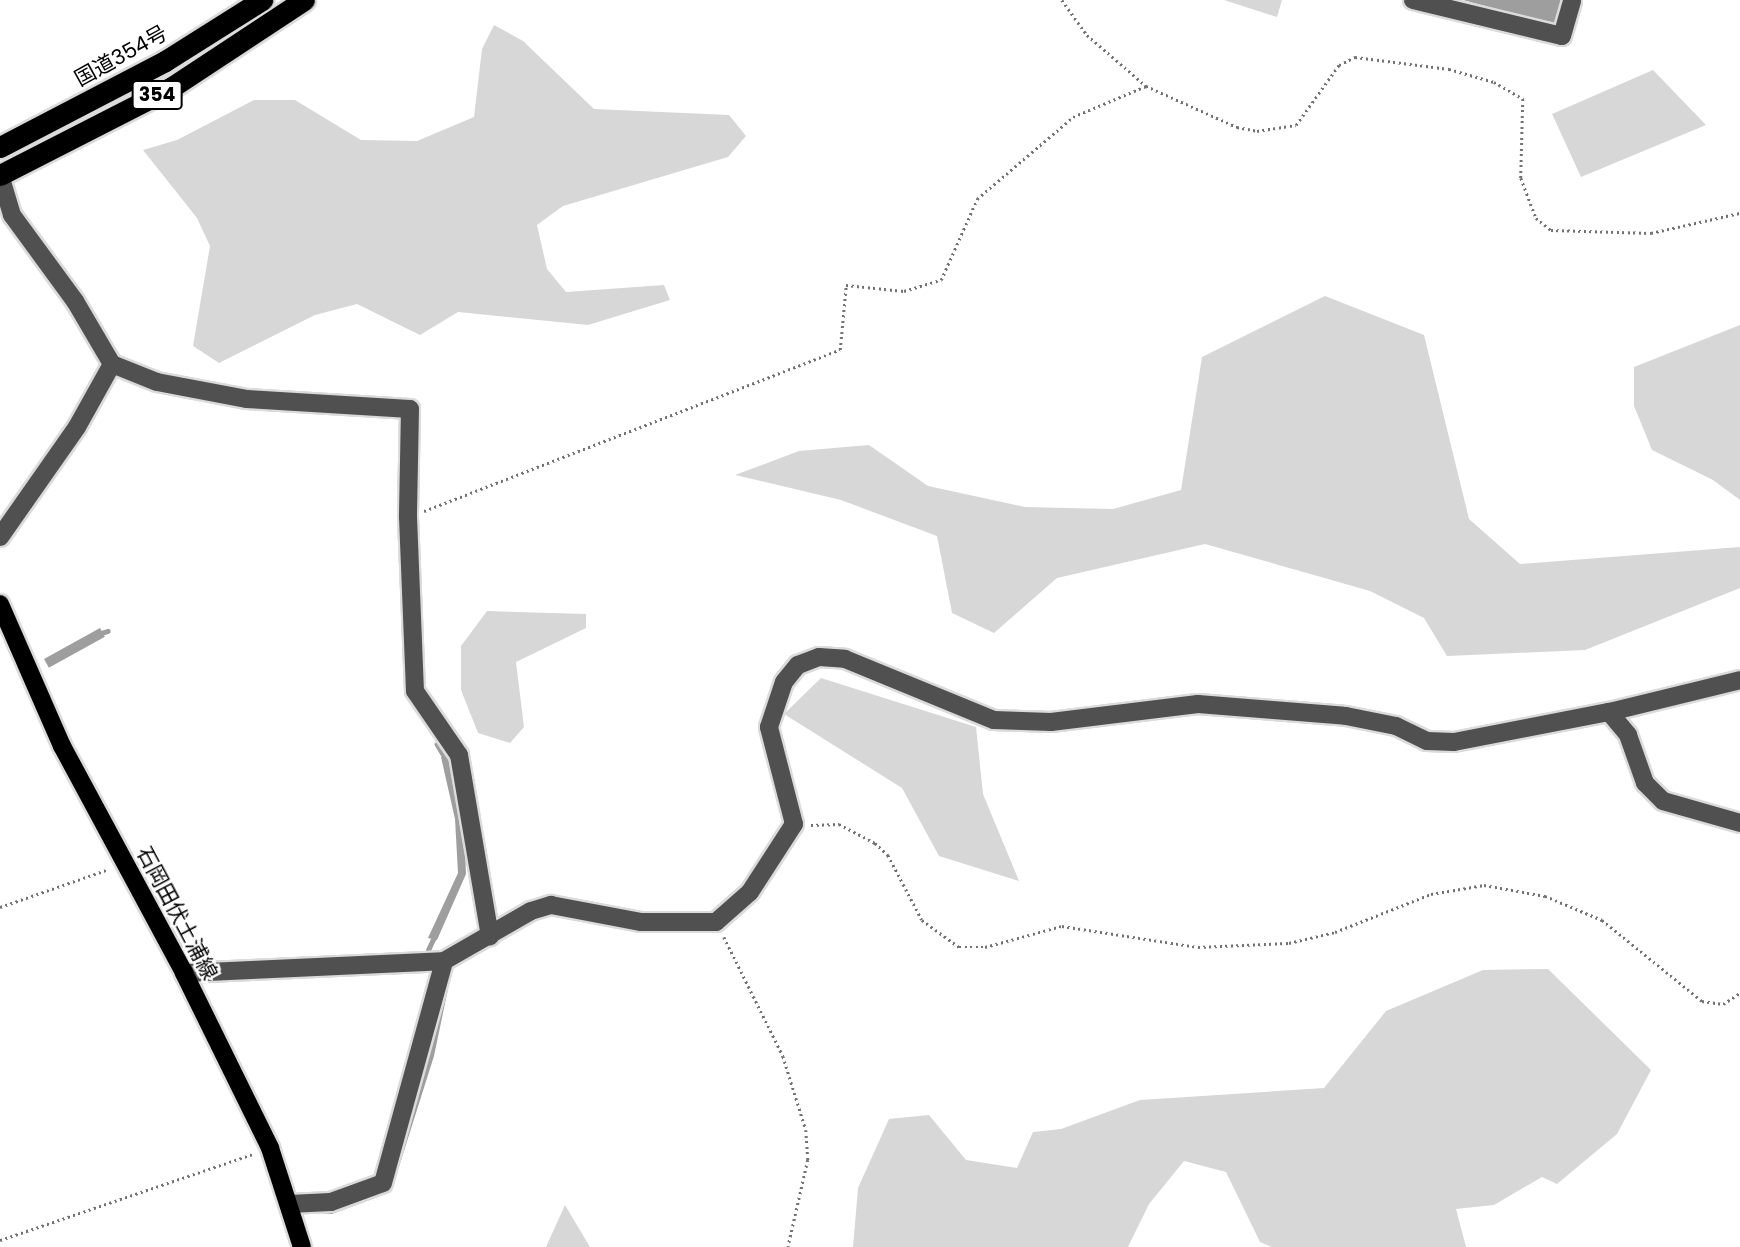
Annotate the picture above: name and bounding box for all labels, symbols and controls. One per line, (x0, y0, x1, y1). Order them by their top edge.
street label: 国道354号 (70, 20, 172, 92)
road number: 354 (131, 80, 183, 110)
street label: 石岡田伏土浦線 (131, 842, 223, 984)

